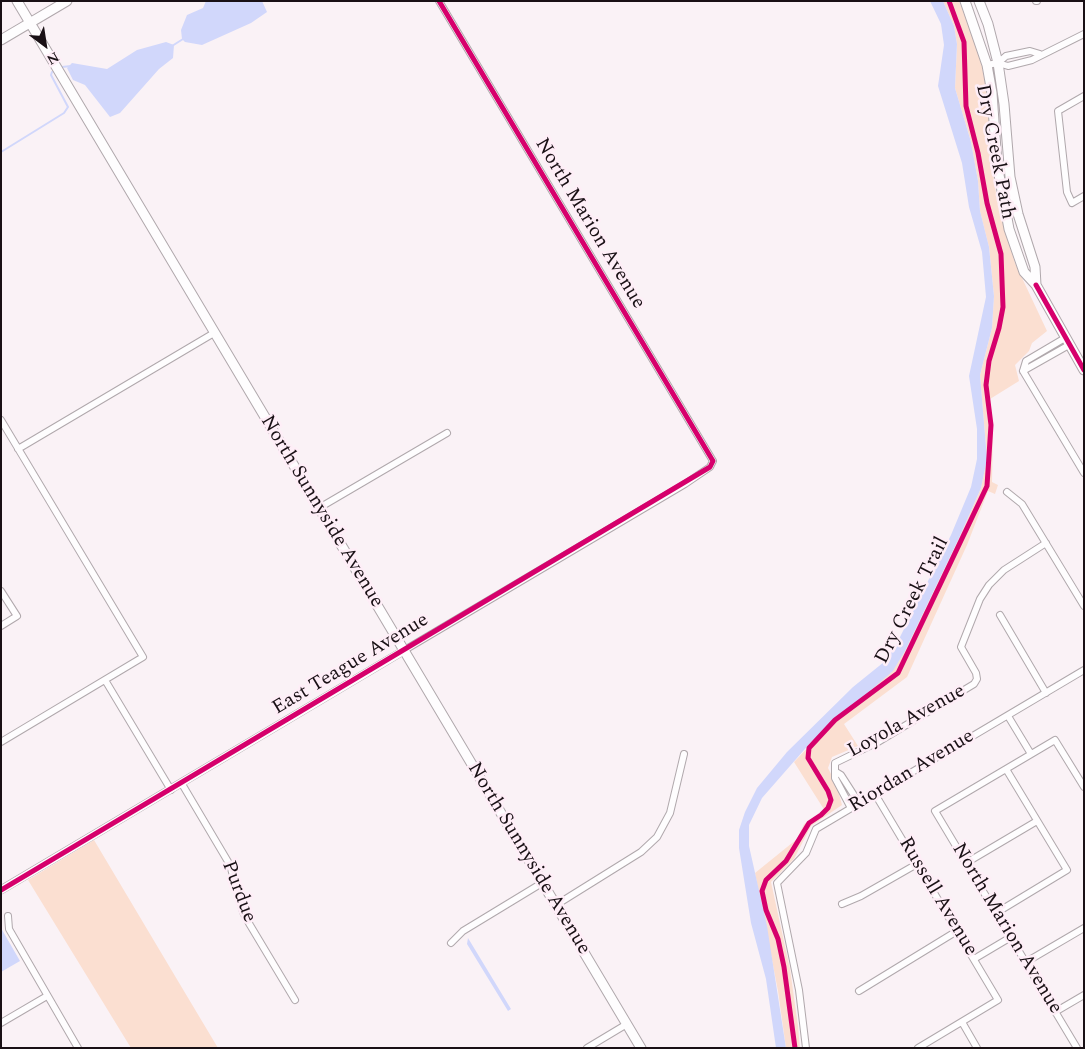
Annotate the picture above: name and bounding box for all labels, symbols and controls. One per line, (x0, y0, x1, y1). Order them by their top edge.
north arrow (20, 20, 70, 70)
text: N (43, 46, 63, 70)
street label: Dry Creek Path (969, 83, 1019, 221)
street label: North Marion Avenue (528, 134, 650, 314)
street label: North Sunnyside Avenue (254, 412, 388, 612)
street label: Dry Creek Trail (871, 534, 955, 668)
street label: East Teague Avenue (268, 609, 434, 721)
street label: Loyola Avenue (844, 680, 970, 764)
street label: Riordan Avenue (845, 725, 979, 819)
street label: North Sunnyside Avenue (461, 759, 595, 959)
street label: Russell Avenue (892, 833, 982, 961)
street label: North Marion Avenue (945, 839, 1067, 1019)
street label: Purdue (215, 858, 261, 926)

